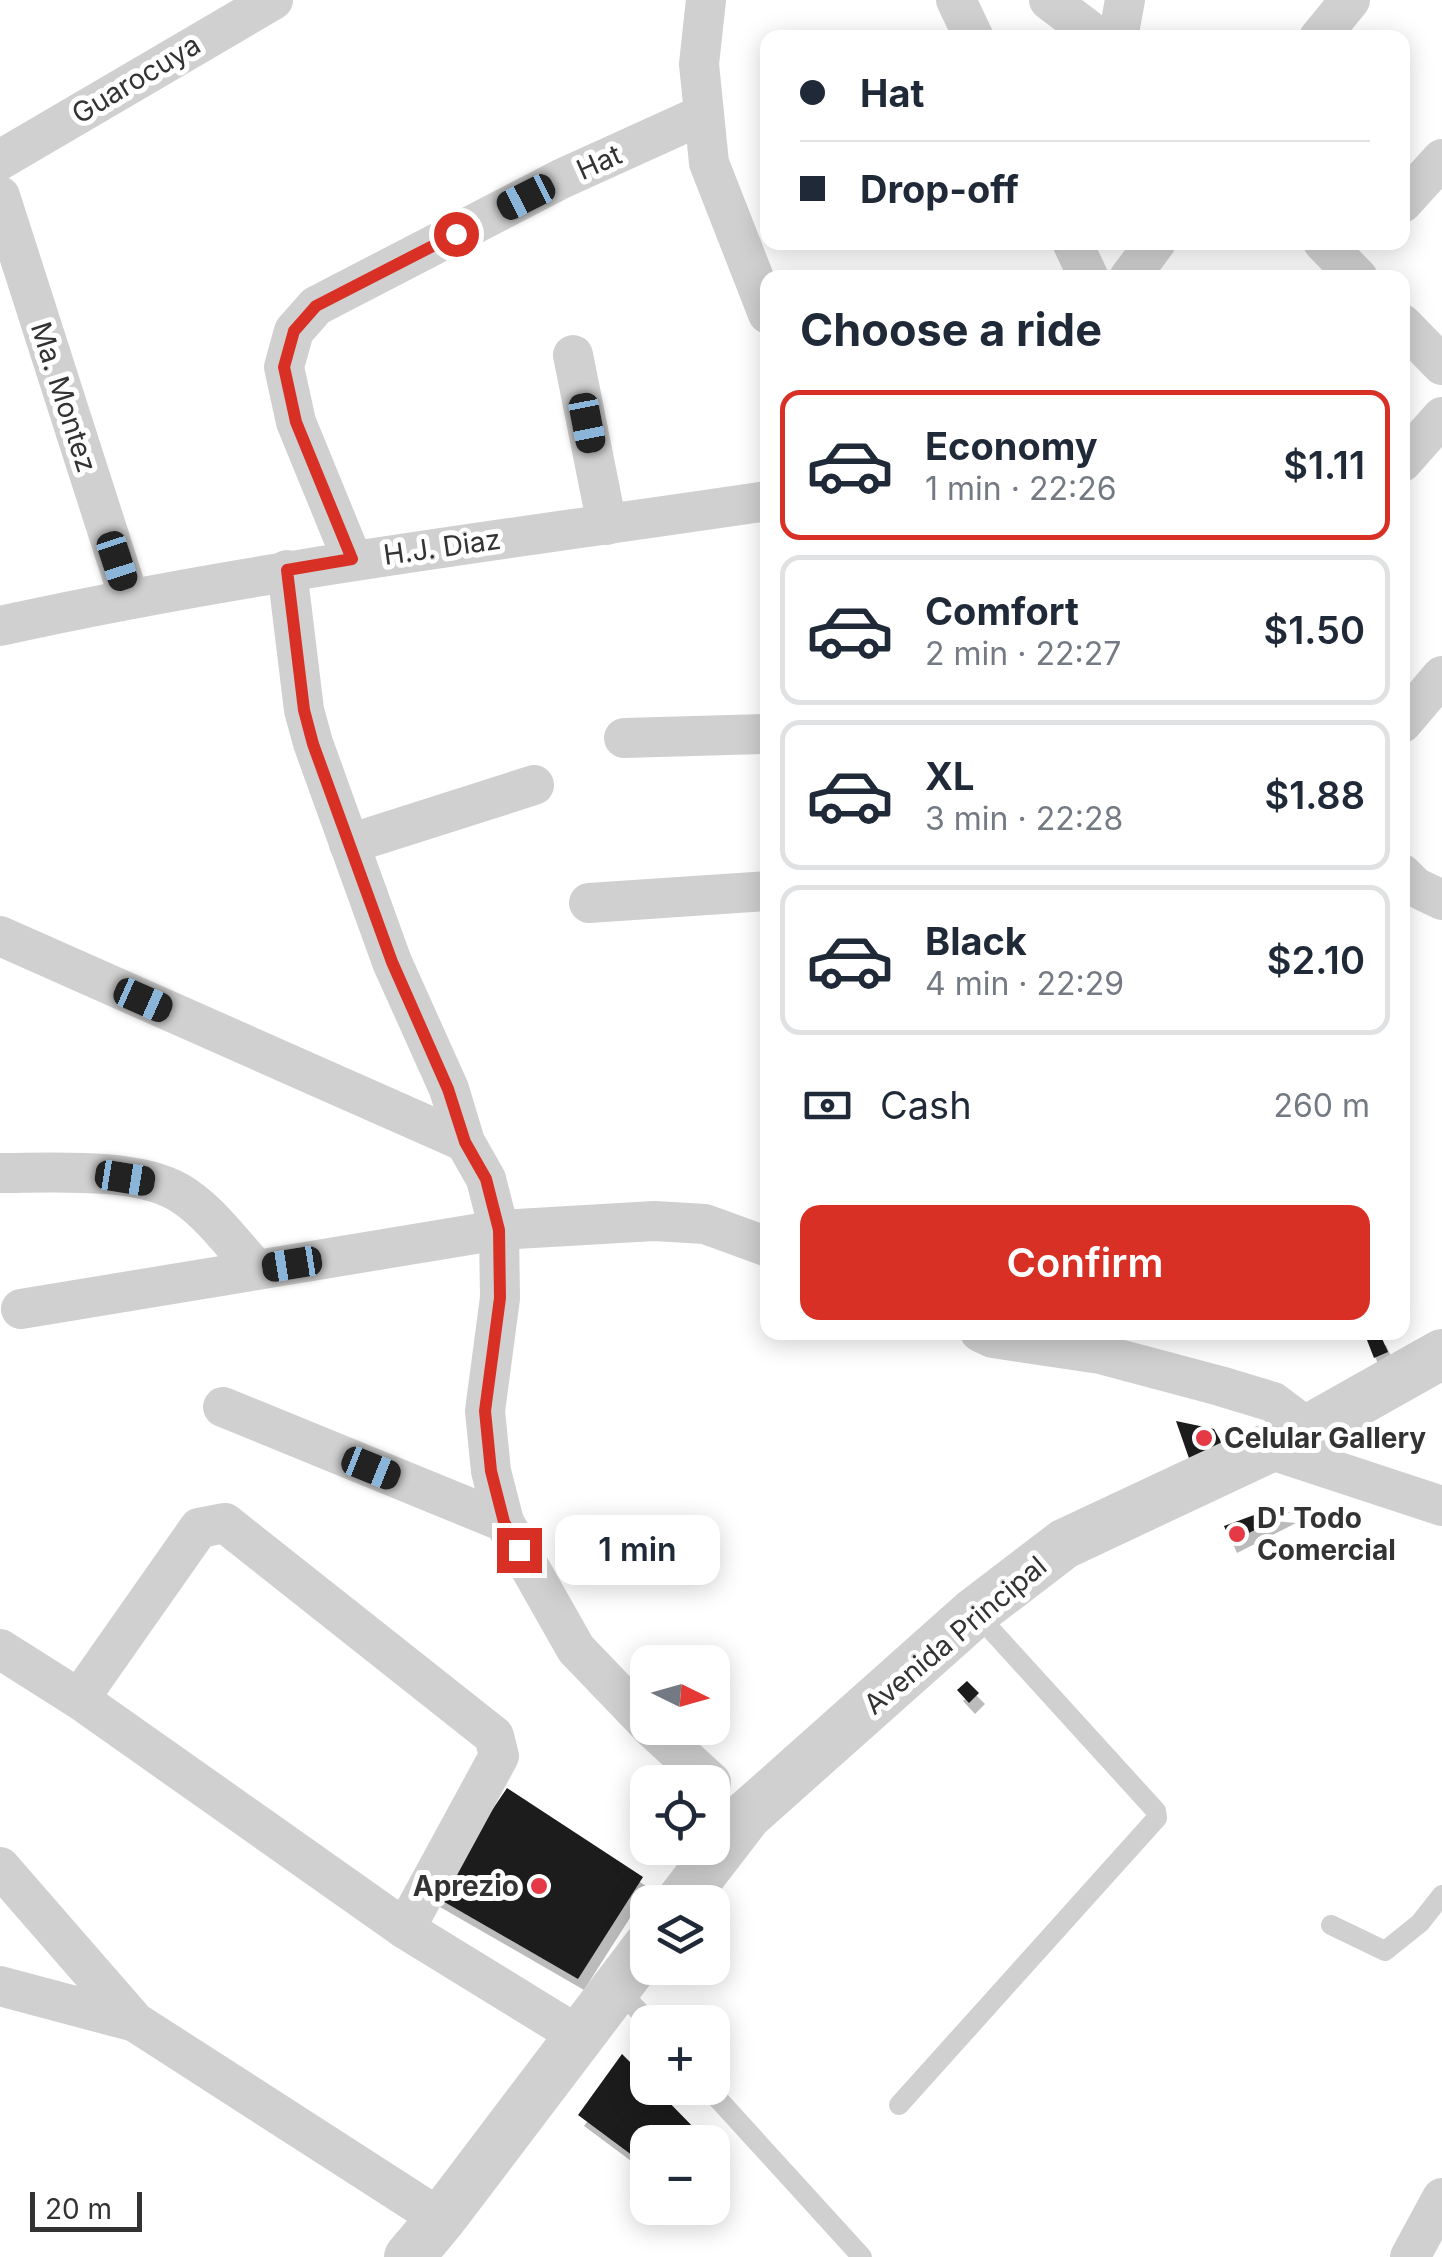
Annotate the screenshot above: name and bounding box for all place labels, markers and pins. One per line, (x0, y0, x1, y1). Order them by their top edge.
place label: Celular Gallery (1224, 1421, 1426, 1455)
marker: Celular Gallery (1193, 1427, 1215, 1449)
place label: D' Todo Comercial (1257, 1501, 1396, 1567)
marker: D' Todo Comercial (1226, 1523, 1248, 1545)
place label: Aprezio (413, 1869, 519, 1903)
marker: Aprezio (528, 1875, 550, 1897)

